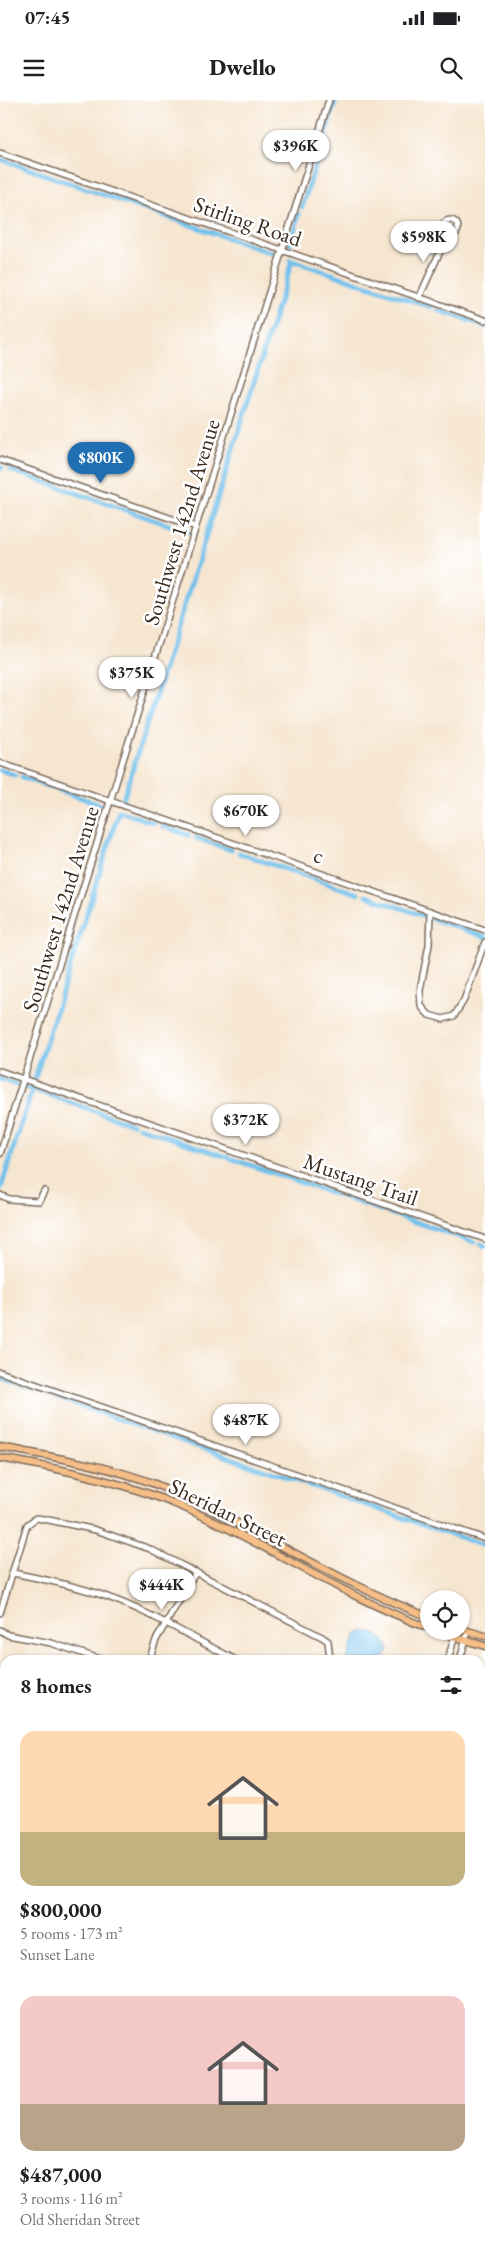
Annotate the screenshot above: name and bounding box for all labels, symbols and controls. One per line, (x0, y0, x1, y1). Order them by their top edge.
text: 07:45 (25, 5, 71, 30)
text: Dwello (209, 53, 276, 82)
icon: menu (20, 54, 48, 82)
icon: search (437, 54, 465, 82)
pin: $396K (261, 130, 331, 172)
text: $396K (274, 135, 318, 156)
street label: Stirling Road (190, 190, 306, 254)
pin: $598K (389, 220, 459, 263)
text: $598K (402, 226, 446, 247)
street label: Southwest 142nd Avenue (136, 415, 227, 629)
pin: $800K (66, 442, 136, 484)
text: $800K (79, 447, 123, 468)
pin: $375K (97, 656, 167, 699)
text: $375K (110, 662, 154, 683)
pin: $670K (211, 794, 281, 837)
text: $670K (224, 800, 268, 821)
street label: Southwest 142nd Avenue (15, 802, 106, 1016)
street label: c (310, 840, 328, 871)
pin: $372K (211, 1104, 281, 1146)
text: $372K (224, 1109, 268, 1130)
street label: Mustang Trail (300, 1146, 422, 1213)
pin: $487K (211, 1404, 281, 1446)
text: $487K (224, 1409, 268, 1430)
street label: Sheridan Street (164, 1472, 291, 1553)
pin: $444K (127, 1568, 197, 1611)
text: $444K (140, 1574, 184, 1595)
map controls (420, 1590, 470, 1640)
button: locate (420, 1590, 470, 1640)
icon: filters (437, 1671, 465, 1699)
text: 8 homes (20, 1672, 92, 1699)
icon: home (198, 1763, 288, 1853)
text: $800,000 (20, 1896, 102, 1923)
text: 5 rooms · 173 m² (20, 1923, 123, 1944)
text: Sunset Lane (20, 1944, 94, 1965)
icon: home (198, 2028, 288, 2118)
text: $487,000 (20, 2161, 102, 2188)
text: 3 rooms · 116 m² (20, 2188, 123, 2209)
text: Old Sheridan Street (20, 2209, 140, 2230)

